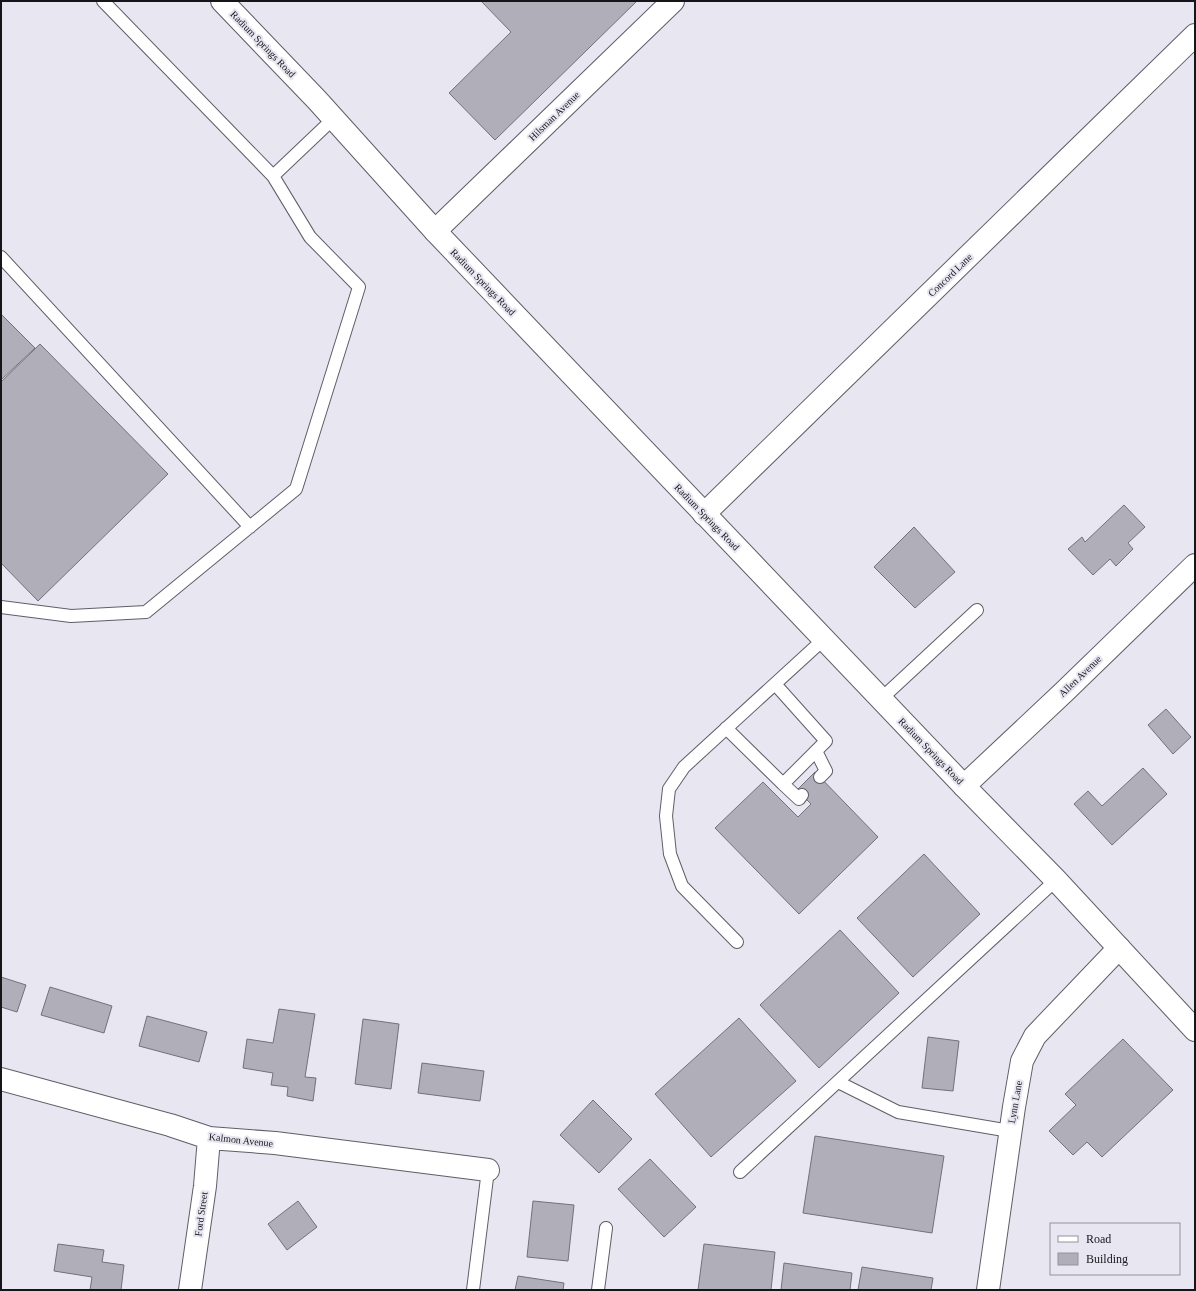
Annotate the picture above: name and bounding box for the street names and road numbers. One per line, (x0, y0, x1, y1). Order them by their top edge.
street label: Radium Springs Road (228, 8, 298, 80)
street label: Hilsman Avenue (526, 89, 582, 143)
street label: Radium Springs Road (448, 246, 518, 318)
street label: Concord Lane (926, 251, 975, 299)
street label: Radium Springs Road (672, 481, 742, 553)
street label: Allen Avenue (1057, 653, 1104, 699)
street label: Radium Springs Road (896, 715, 966, 787)
street label: Lynn Lane (1006, 1079, 1024, 1124)
street label: Kalmon Avenue (208, 1131, 274, 1149)
street label: Ford Street (192, 1191, 210, 1237)

